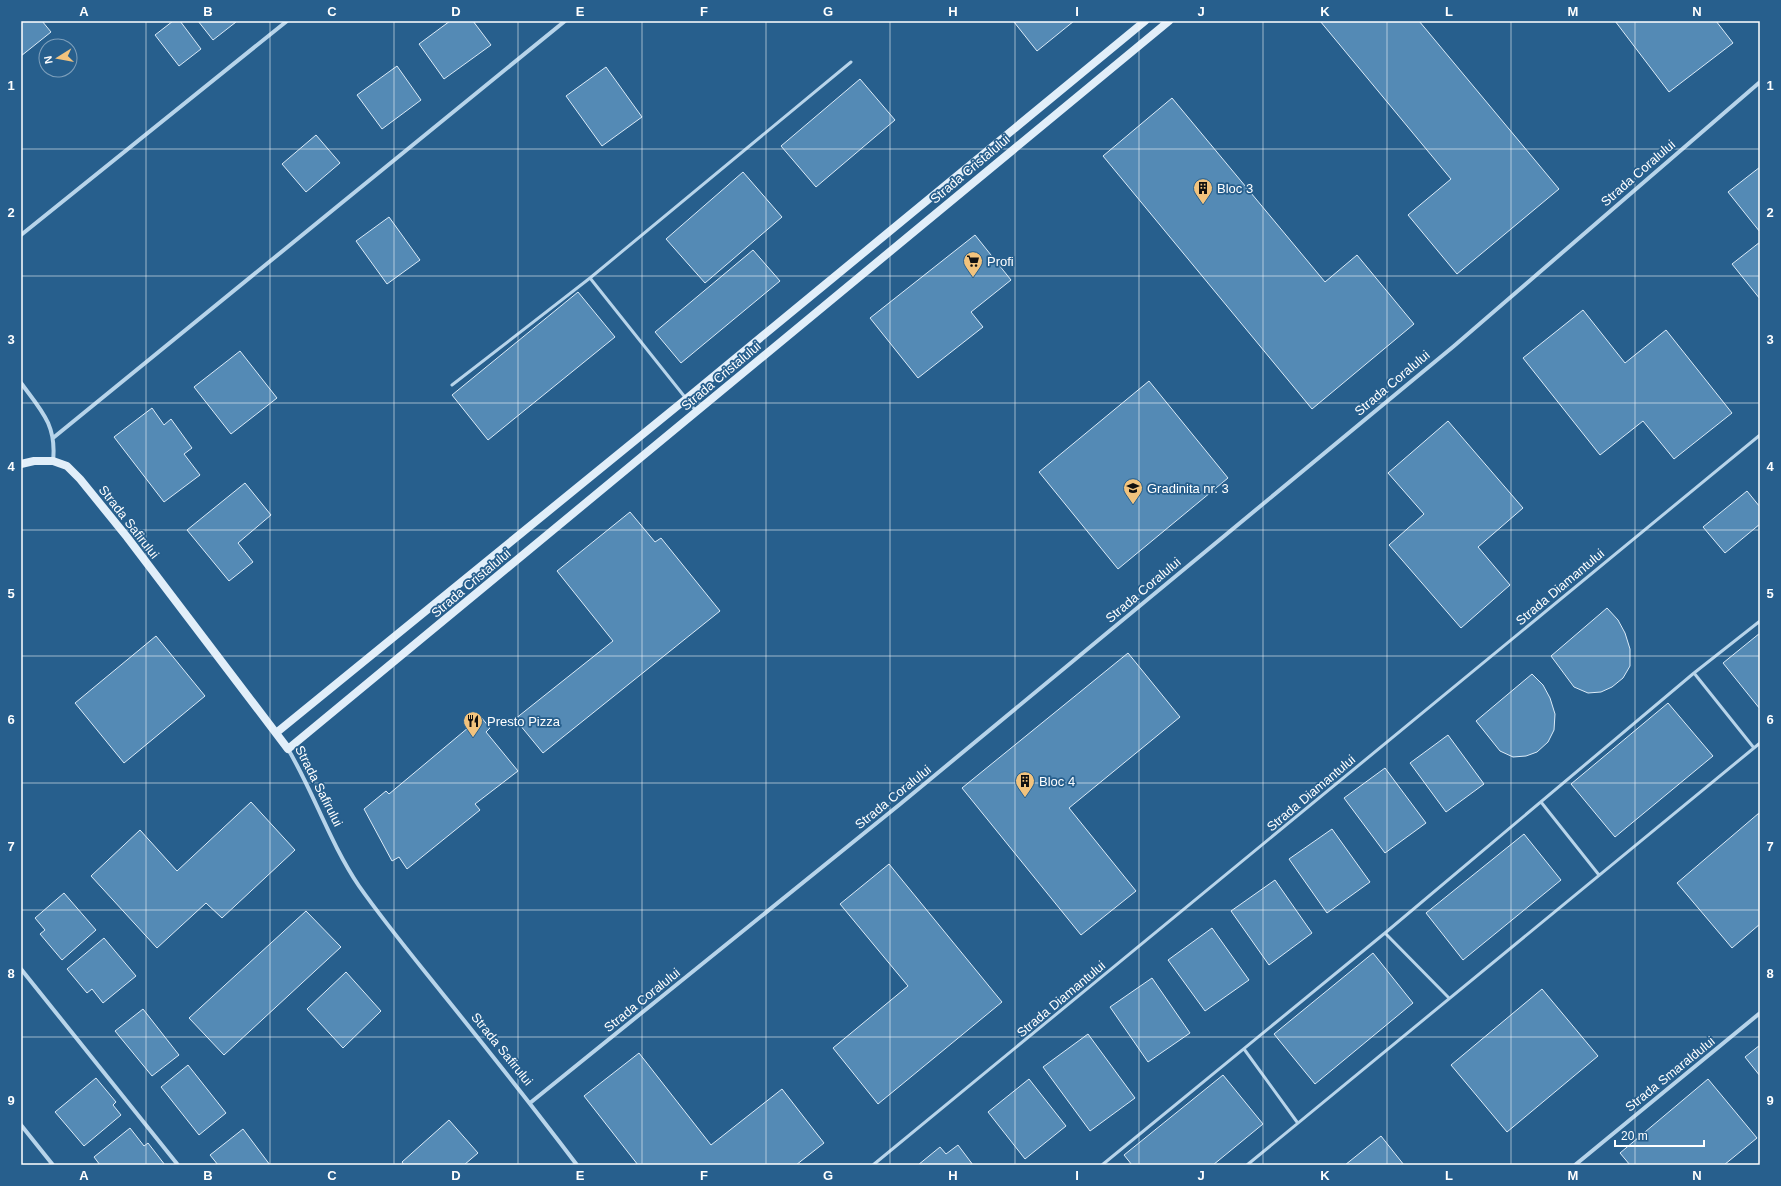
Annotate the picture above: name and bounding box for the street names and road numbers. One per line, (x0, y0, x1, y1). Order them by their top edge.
street label: Strada Cristalului (927, 131, 1013, 207)
street label: Strada Coralului (1598, 137, 1678, 209)
street label: Strada Cristalului (678, 338, 764, 414)
street label: Strada Coralului (1351, 347, 1433, 419)
street label: Strada Safirului (96, 482, 162, 562)
street label: Strada Cristalului (428, 545, 514, 621)
street label: Strada Diamantului (1513, 546, 1607, 628)
street label: Strada Coralului (1102, 554, 1184, 626)
street label: Strada Safirului (292, 743, 346, 829)
street label: Strada Diamantului (1264, 752, 1358, 834)
street label: Strada Coralului (852, 762, 934, 832)
street label: Strada Diamantului (1014, 958, 1108, 1040)
street label: Strada Coralului (601, 965, 683, 1035)
street label: Strada Safirului (468, 1010, 536, 1088)
street label: Strada Smaraldului (1622, 1033, 1718, 1115)

